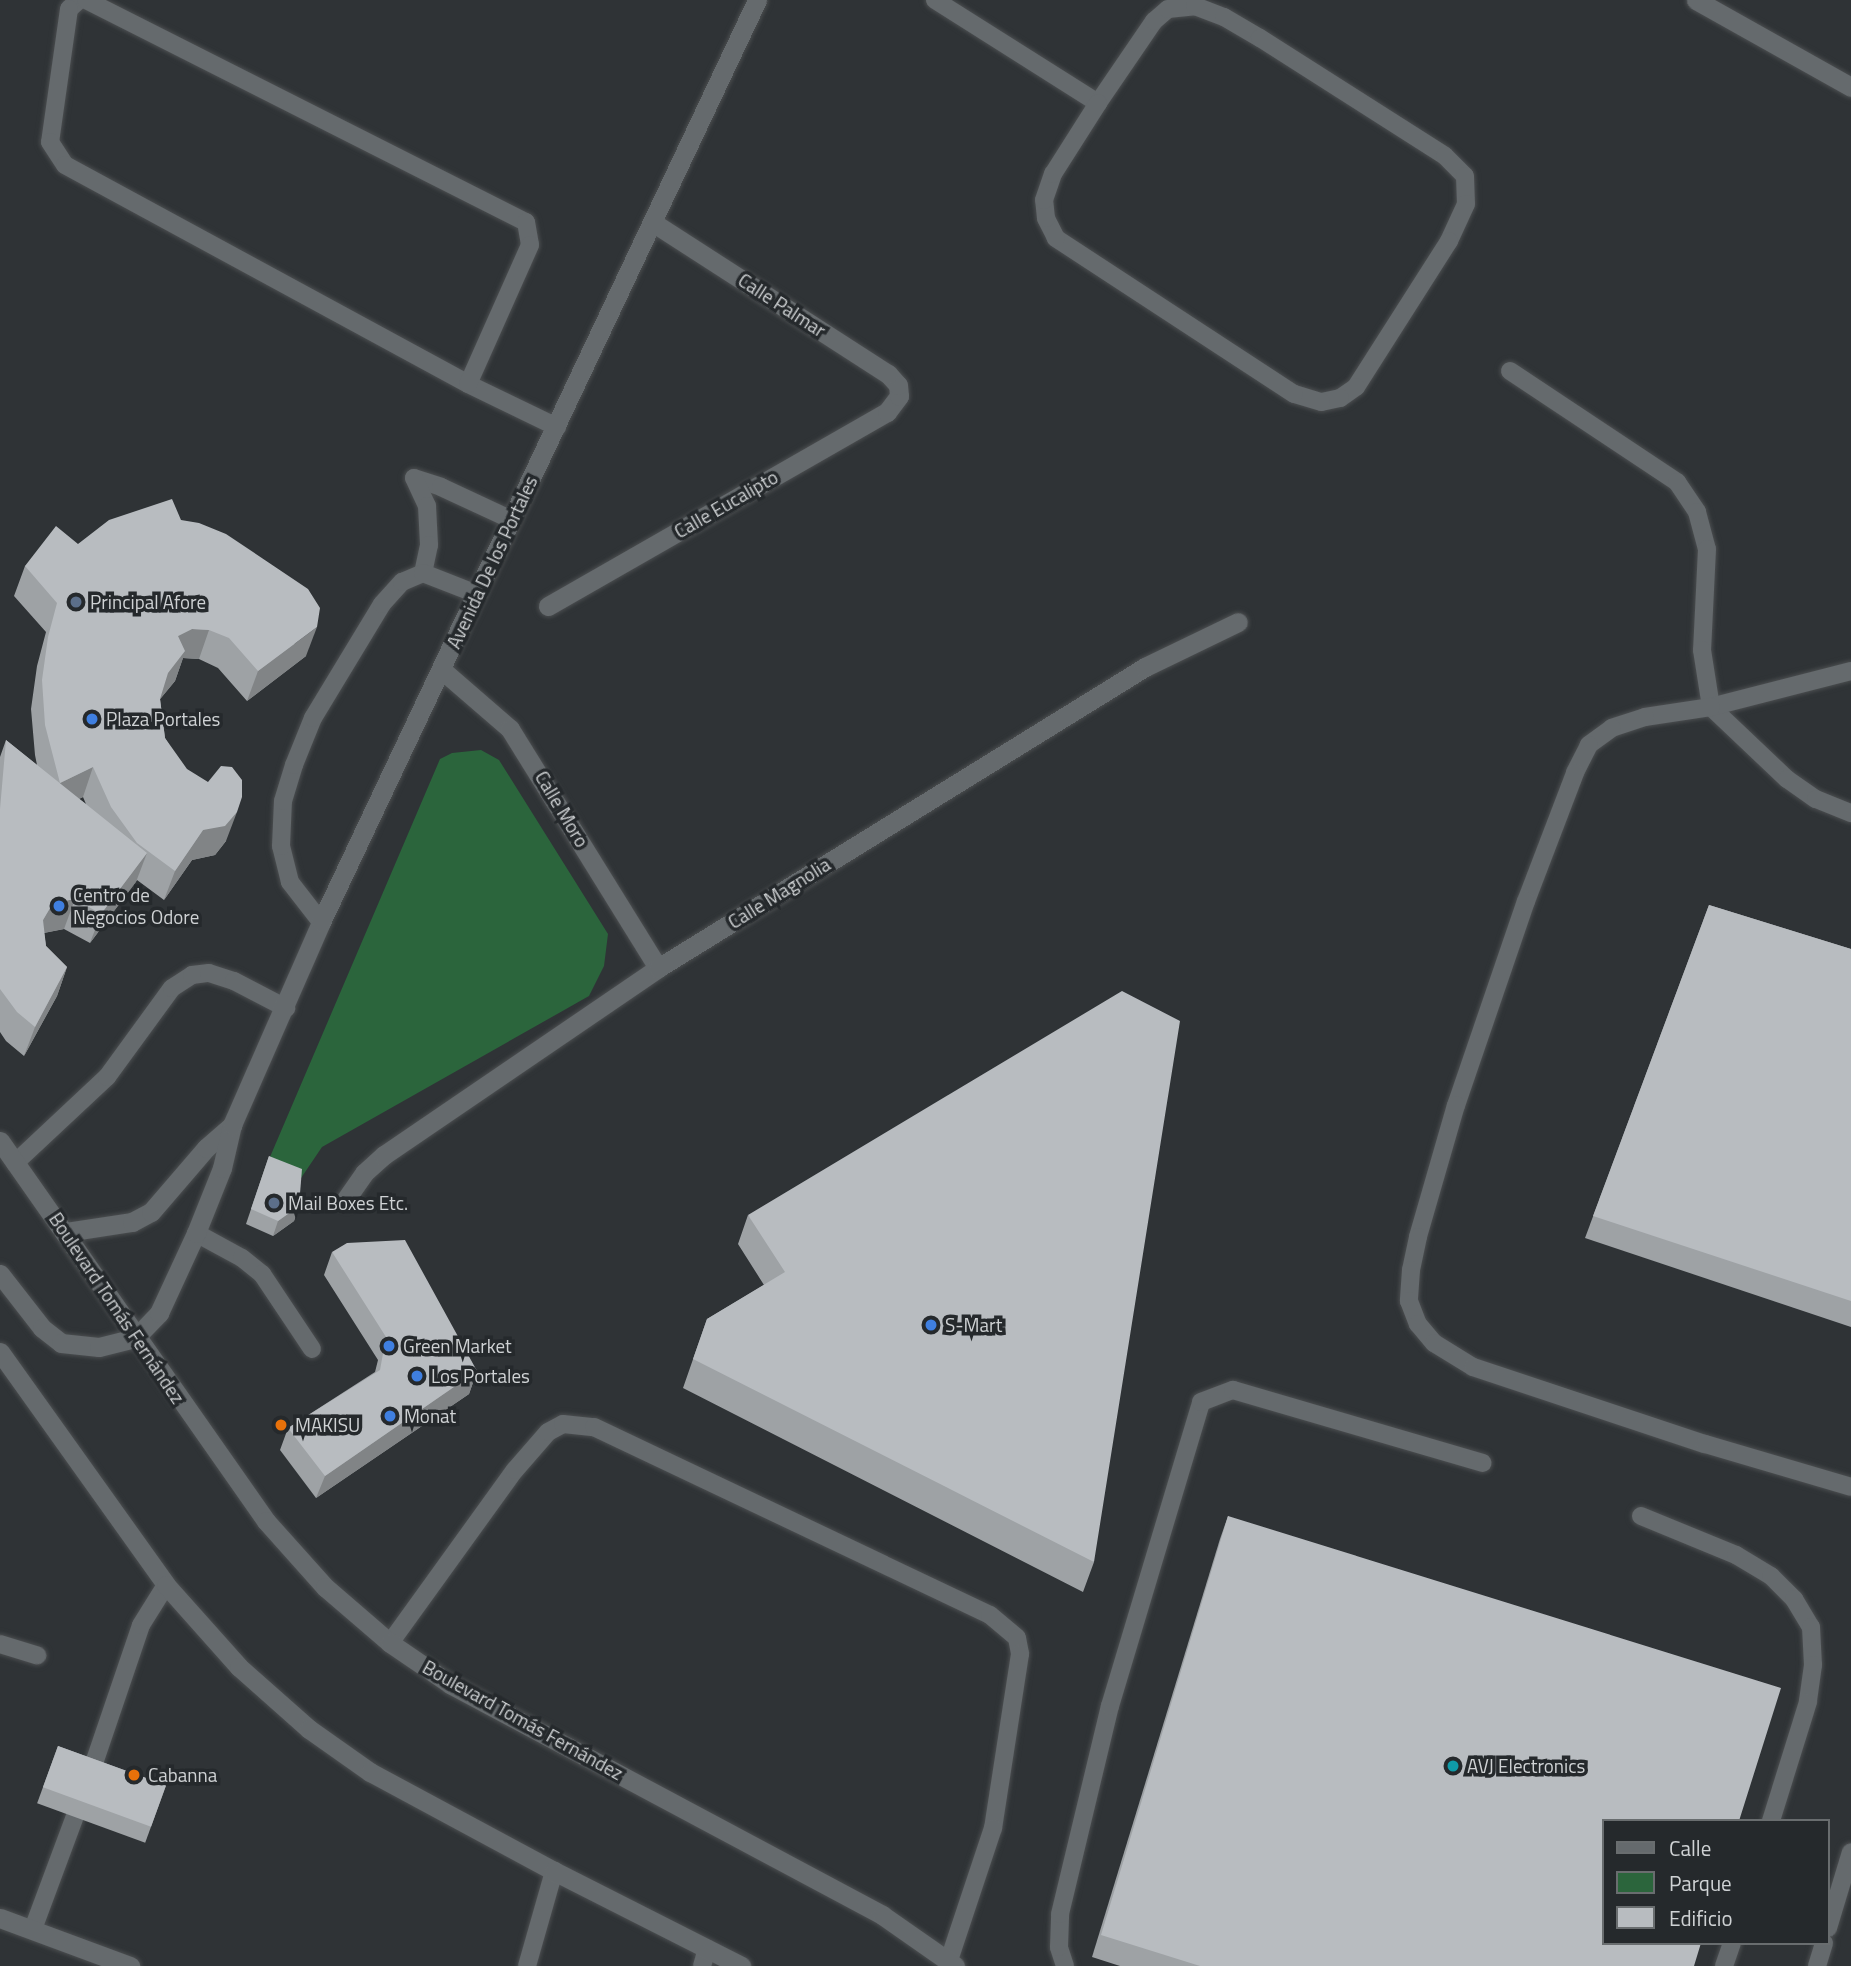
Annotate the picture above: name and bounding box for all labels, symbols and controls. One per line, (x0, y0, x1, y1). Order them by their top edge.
street label: Calle Palmar (734, 268, 830, 342)
street label: Calle Eucalipto (670, 465, 782, 543)
street label: Avenida De los Portales (442, 472, 542, 652)
place label: Principal Afore (90, 591, 206, 613)
marker: Principal Afore (68, 594, 84, 610)
place label: Plaza Portales (106, 708, 220, 730)
marker: Plaza Portales (84, 711, 100, 727)
street label: Calle Moro (530, 767, 594, 851)
street label: Calle Magnolia (724, 853, 834, 933)
place label: Centro de Negocios Odore (73, 884, 199, 928)
marker: Centro de Negocios Odore (51, 898, 67, 914)
place label: Mail Boxes Etc. (288, 1192, 408, 1214)
marker: Mail Boxes Etc. (266, 1195, 282, 1211)
street label: Boulevard Tomás Fernández (45, 1208, 189, 1408)
place label: S-Mart (945, 1314, 1002, 1336)
marker: S-Mart (923, 1317, 939, 1333)
place label: Green Market (403, 1335, 512, 1357)
marker: Green Market (381, 1338, 397, 1354)
place label: Los Portales (431, 1365, 530, 1387)
marker: Los Portales (409, 1368, 425, 1384)
place label: Monat (404, 1405, 456, 1427)
marker: Monat (382, 1408, 398, 1424)
place label: MAKISU (295, 1414, 360, 1436)
marker: MAKISU (273, 1417, 289, 1433)
street label: Boulevard Tomás Fernández (419, 1655, 627, 1785)
place label: AVJ Electronics (1467, 1755, 1585, 1777)
marker: AVJ Electronics (1445, 1758, 1461, 1774)
place label: Cabanna (148, 1764, 217, 1786)
marker: Cabanna (126, 1767, 142, 1783)
legend (1602, 1819, 1830, 1945)
text: Calle (1669, 1832, 1711, 1864)
text: Parque (1669, 1867, 1732, 1899)
text: Edificio (1669, 1902, 1733, 1934)

